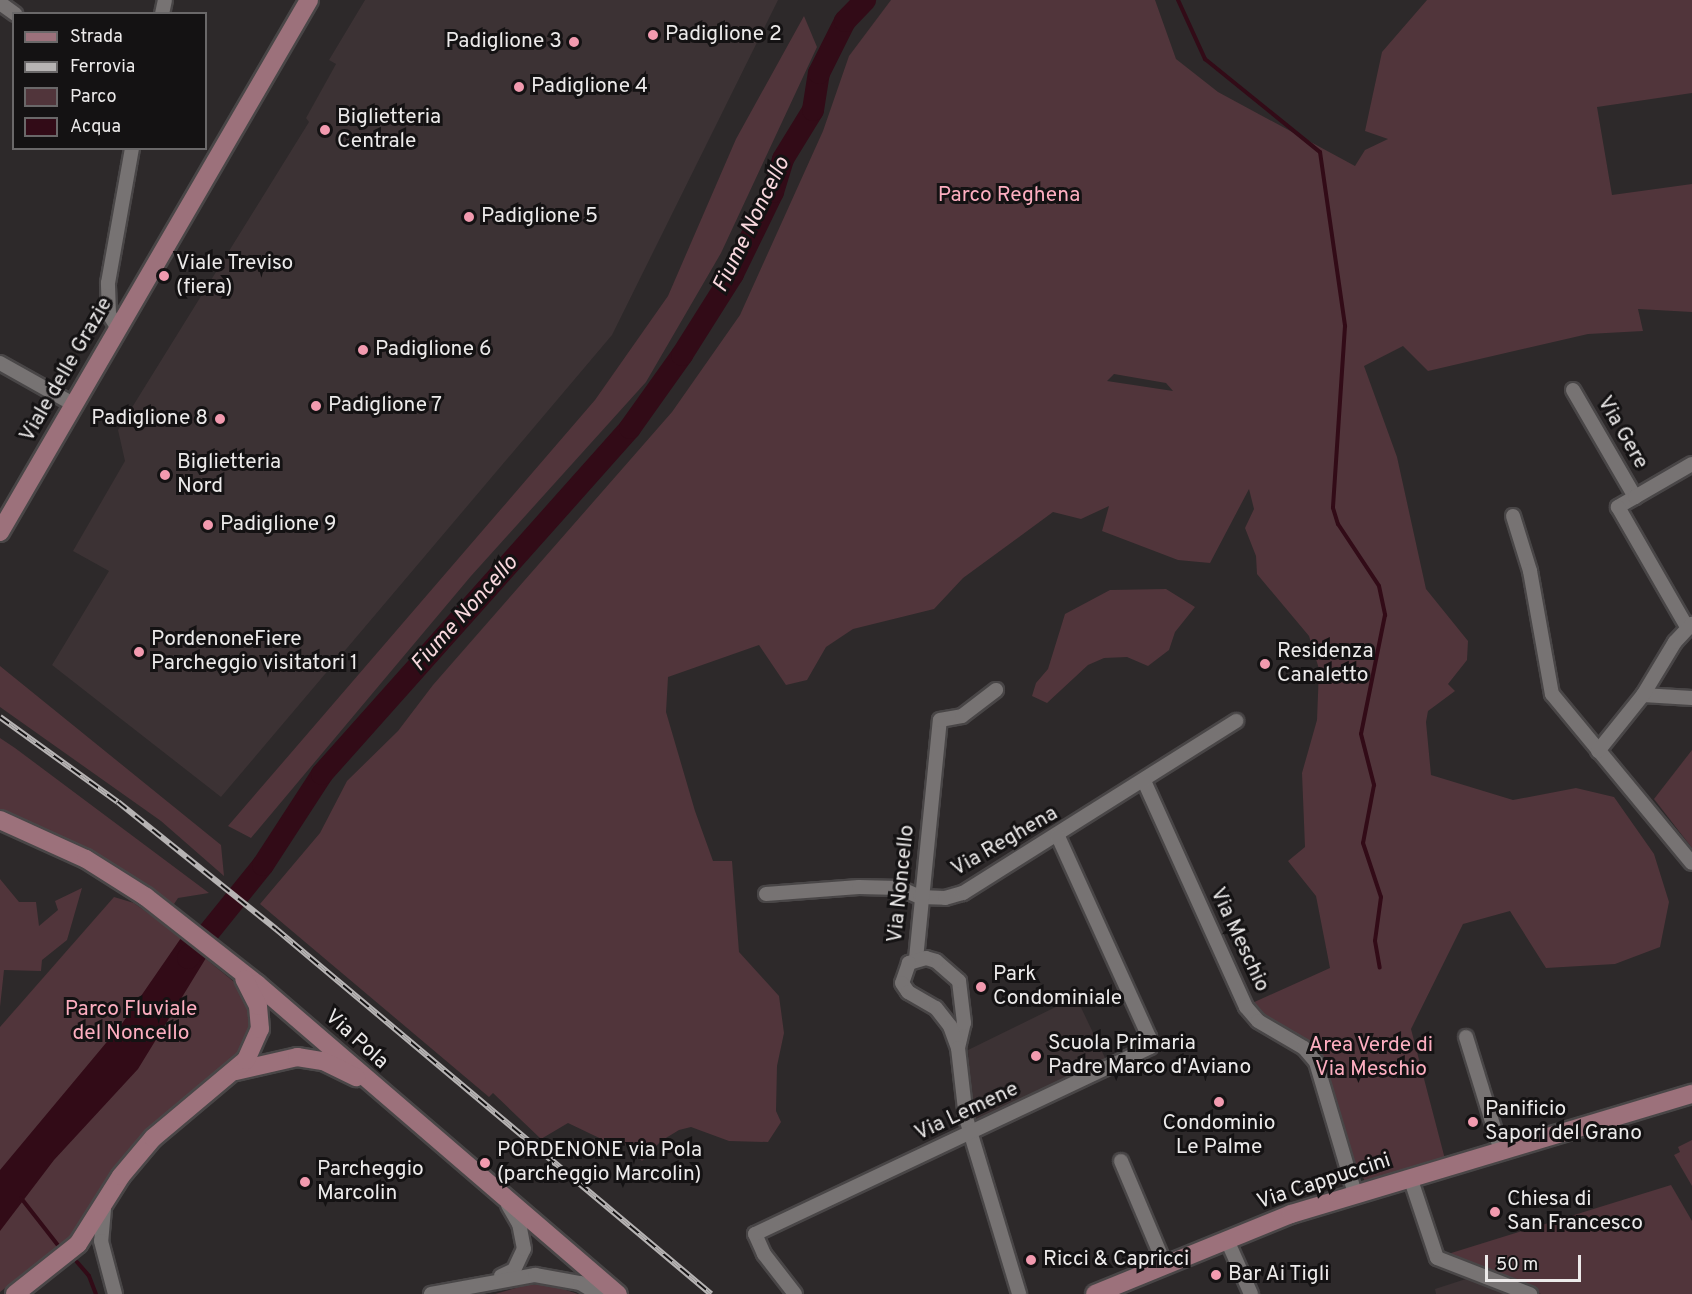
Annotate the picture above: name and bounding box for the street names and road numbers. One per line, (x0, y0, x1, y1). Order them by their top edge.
street label: Viale delle Grazie (15, 293, 119, 447)
street label: Via Gere (1591, 392, 1653, 474)
street label: Via Reghena (947, 801, 1063, 883)
street label: Via Noncello (883, 824, 921, 944)
street label: Via Meschio (1204, 884, 1274, 996)
street label: Via Pola (319, 1005, 393, 1075)
street label: Via Lemene (911, 1077, 1023, 1147)
street label: Via Cappuccini (1254, 1149, 1394, 1215)

